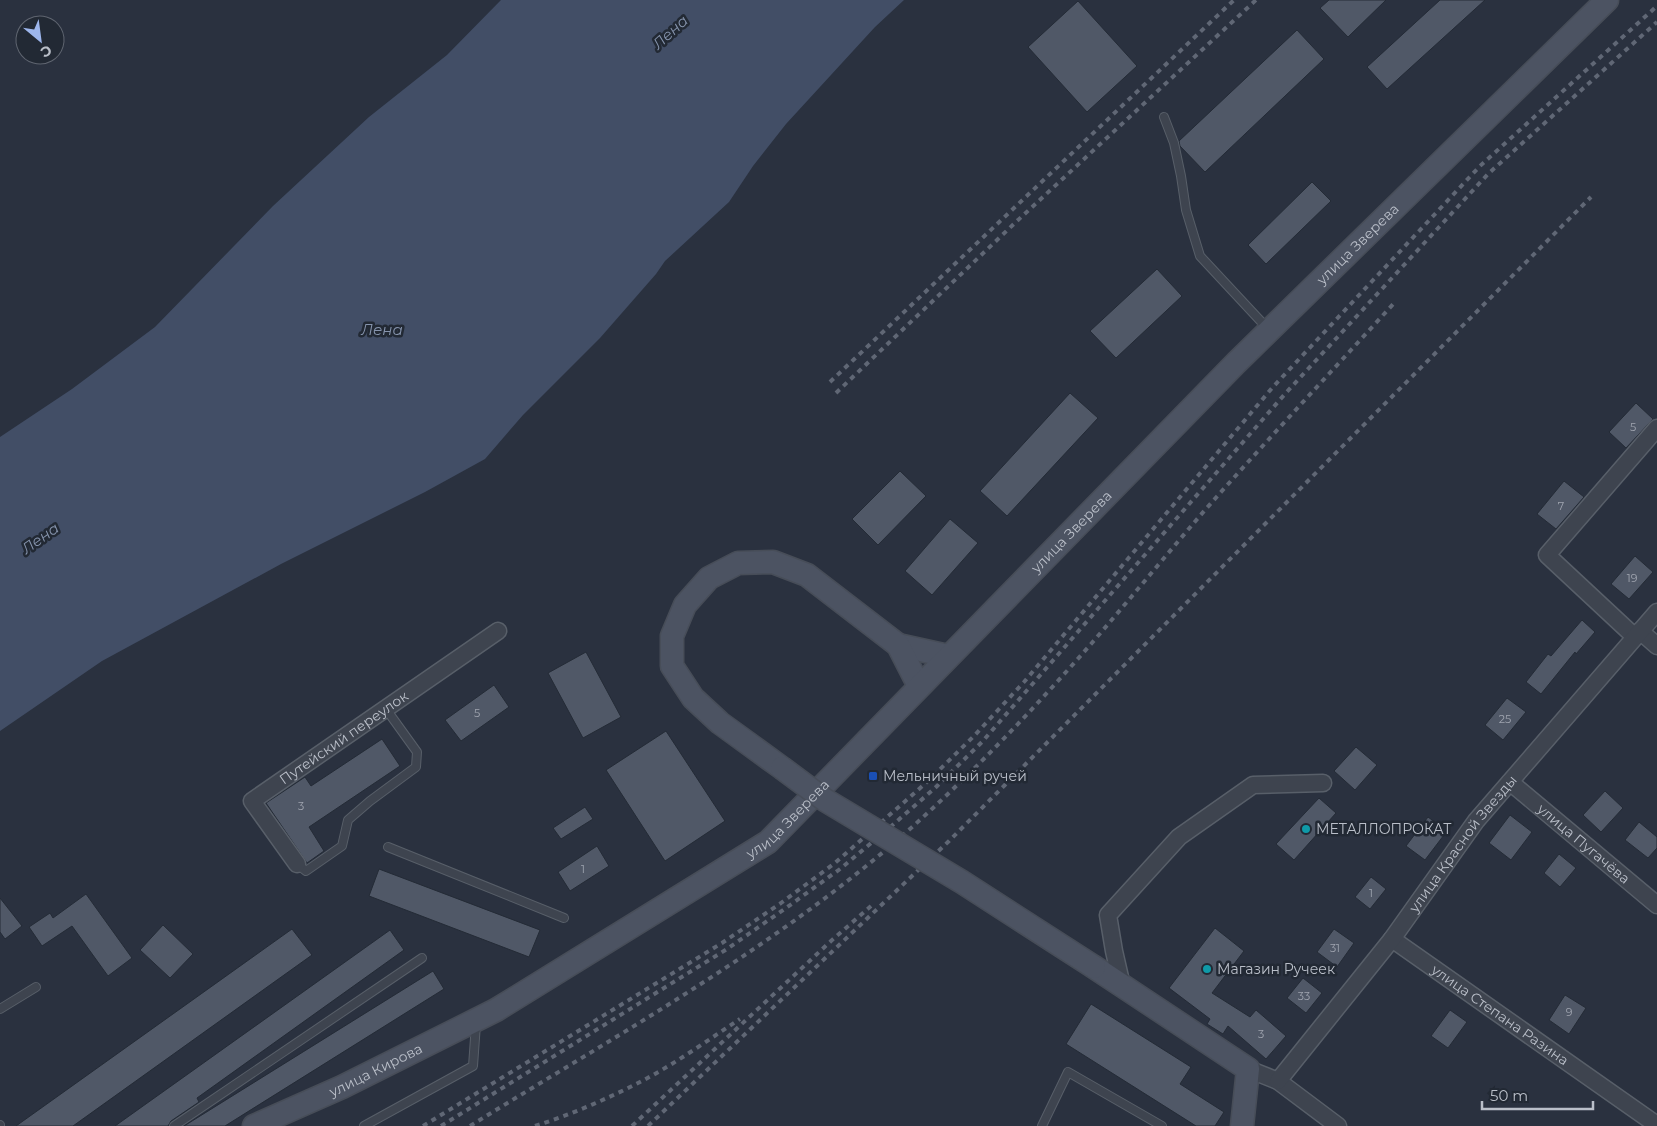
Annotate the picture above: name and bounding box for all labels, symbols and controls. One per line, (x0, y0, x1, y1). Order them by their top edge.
water label: Лена (647, 11, 692, 54)
north arrow (15, 15, 65, 65)
text: С (37, 41, 55, 62)
street label: улица Зверева (1312, 200, 1403, 289)
water label: Лена (360, 320, 403, 339)
house number: 5 (1630, 420, 1636, 434)
street label: улица Зверева (1026, 487, 1115, 577)
house number: 7 (1558, 499, 1564, 513)
water label: Лена (17, 518, 62, 558)
house number: 19 (1627, 571, 1638, 585)
street label: Путейский переулок (276, 687, 412, 788)
house number: 5 (474, 706, 480, 720)
house number: 25 (1499, 712, 1511, 726)
place label: Мельничный ручей (883, 767, 1027, 785)
marker: Мельничный ручей (867, 770, 879, 782)
street label: улица Красной Звезды (1404, 771, 1521, 917)
street label: улица Зверева (742, 776, 833, 863)
house number: 3 (298, 799, 304, 813)
street label: улица Пугачёва (1533, 799, 1634, 888)
place label: МЕТАЛЛОПРОКАТ (1316, 820, 1452, 838)
marker: МЕТАЛЛОПРОКАТ (1300, 823, 1312, 835)
house number: 1 (581, 862, 585, 876)
house number: 1 (1369, 886, 1373, 900)
house number: 31 (1330, 941, 1340, 955)
place label: Магазин Ручеек (1217, 960, 1335, 978)
street label: улица Степана Разина (1427, 960, 1572, 1069)
marker: Магазин Ручеек (1201, 963, 1213, 975)
house number: 33 (1298, 989, 1310, 1003)
house number: 9 (1566, 1005, 1573, 1019)
house number: 3 (1258, 1027, 1264, 1041)
street label: улица Кирова (325, 1039, 425, 1101)
scale bar (1482, 1078, 1593, 1110)
text: 50 m (1490, 1086, 1528, 1105)

